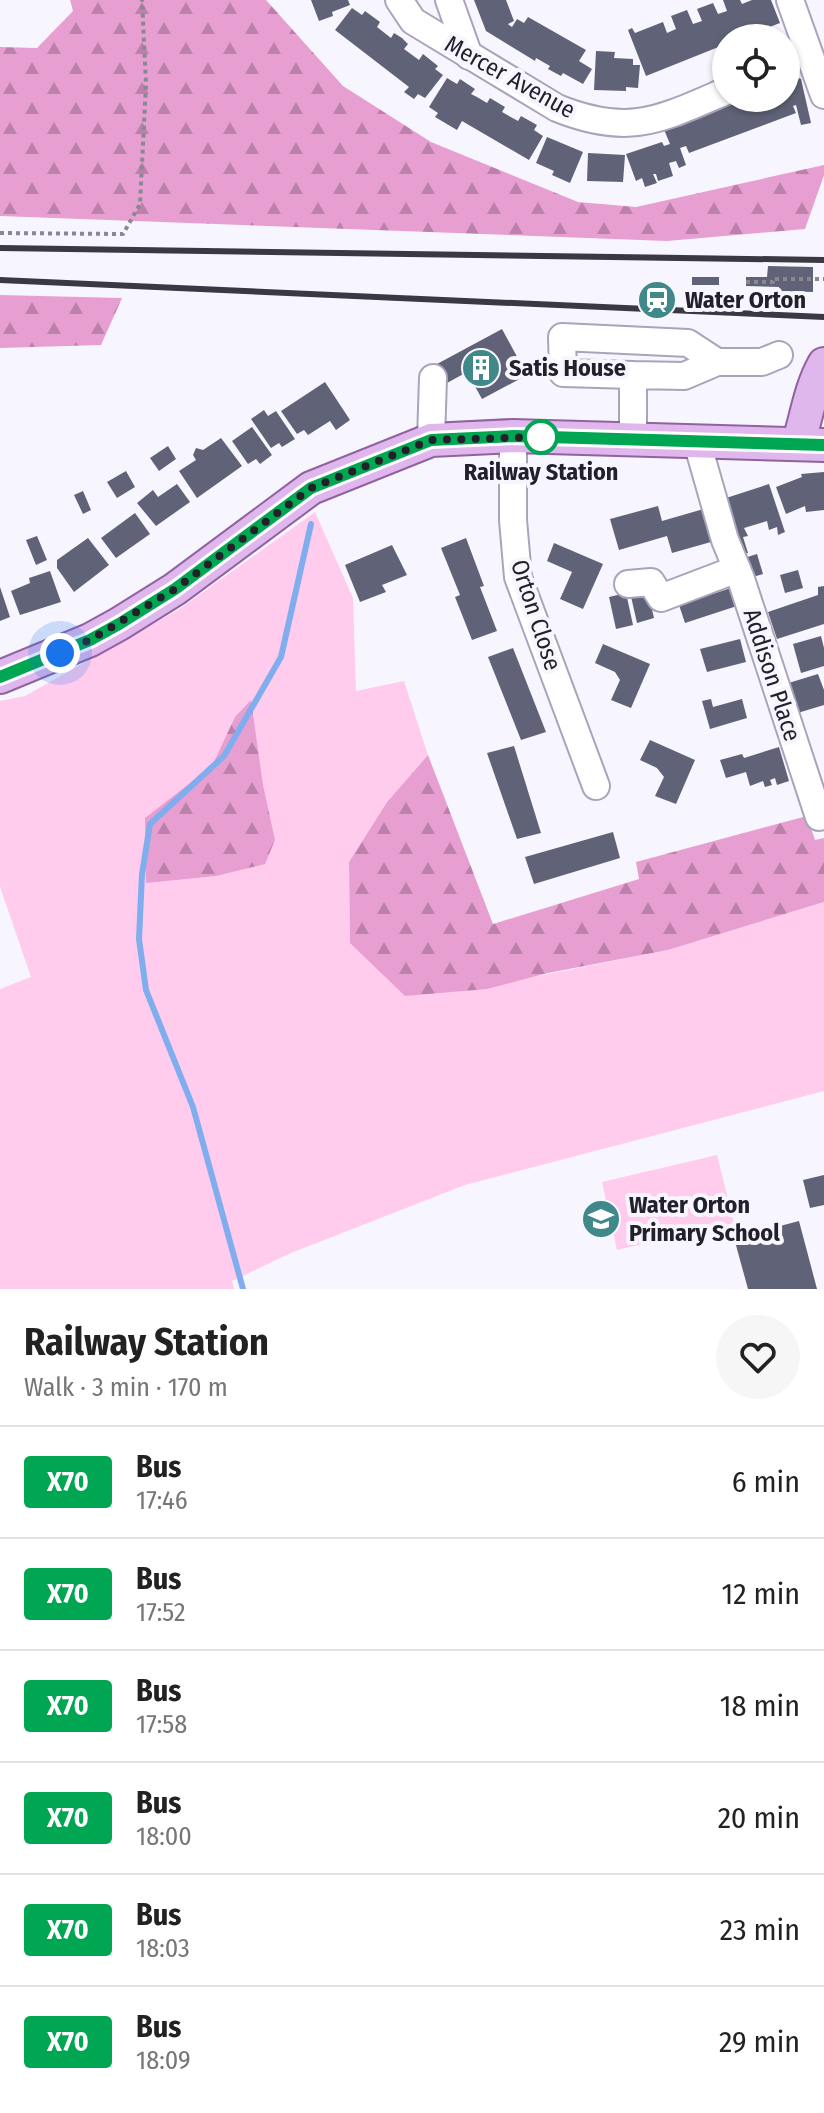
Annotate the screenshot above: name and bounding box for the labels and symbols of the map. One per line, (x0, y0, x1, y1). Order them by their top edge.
street label: Mercer Avenue (440, 30, 580, 124)
station icon: Water Orton (636, 279, 678, 321)
place label: Water Orton (685, 286, 806, 314)
building icon: Satis House (460, 347, 502, 389)
place label: Satis House (509, 354, 626, 382)
marker: Railway Station (524, 420, 558, 454)
place label: Railway Station (464, 458, 618, 486)
street label: Orton Close (505, 556, 567, 674)
street label: Addison Place (737, 605, 807, 745)
your location (40, 633, 80, 673)
place label: Water Orton Primary School (629, 1191, 780, 1247)
school or university icon: Water Orton Primary School (580, 1198, 622, 1240)

